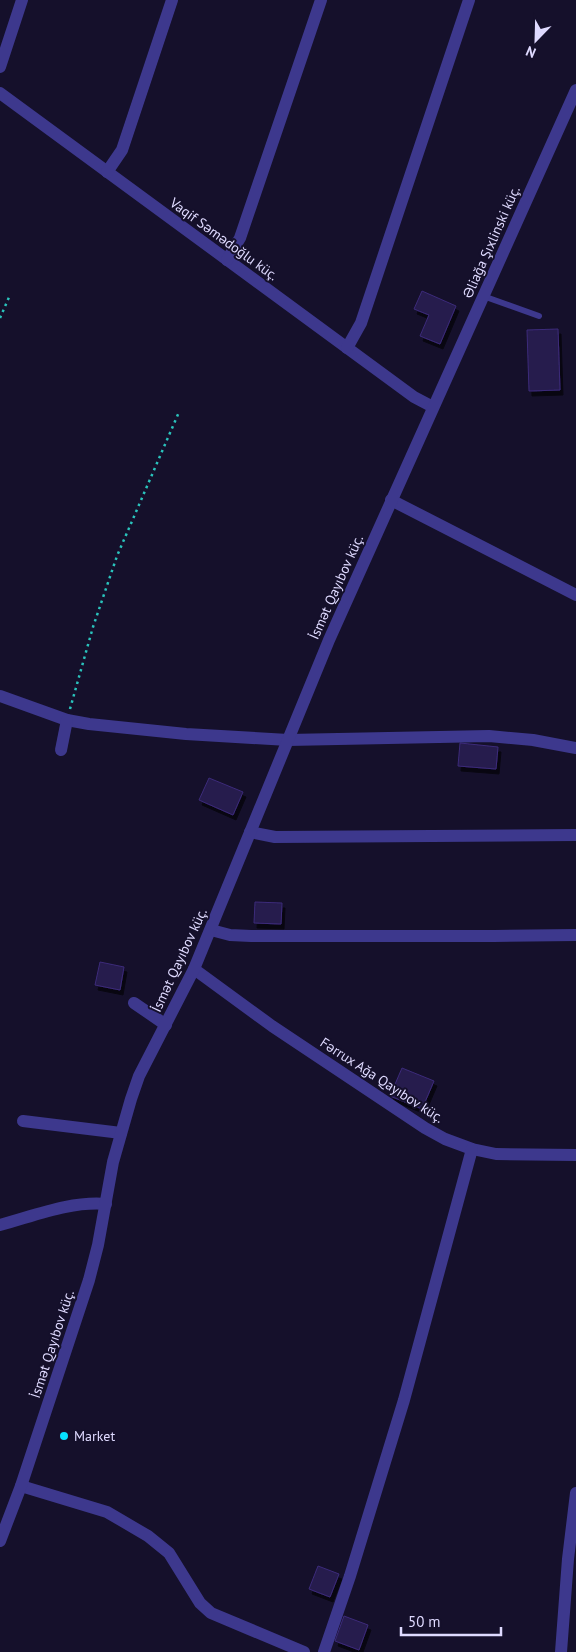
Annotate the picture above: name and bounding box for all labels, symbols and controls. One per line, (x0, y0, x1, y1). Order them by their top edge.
north arrow (511, 15, 561, 65)
text: N (523, 42, 539, 62)
street label: Əliağa Şıxlinski küç. (458, 183, 524, 301)
street label: Vaqif Səmədoğlu küç. (165, 193, 282, 284)
street label: İsmət Qayıbov küç. (305, 532, 367, 642)
street label: İsmət Qayıbov küç. (147, 905, 211, 1015)
street label: Fərrux Ağa Qayıbov küç. (317, 1033, 447, 1127)
street label: İsmət Qayıbov küç. (26, 1288, 78, 1400)
place label: Market (74, 1427, 115, 1445)
marker: Market (58, 1430, 70, 1442)
scale bar (401, 1604, 501, 1636)
text: 50 m (408, 1612, 441, 1631)

